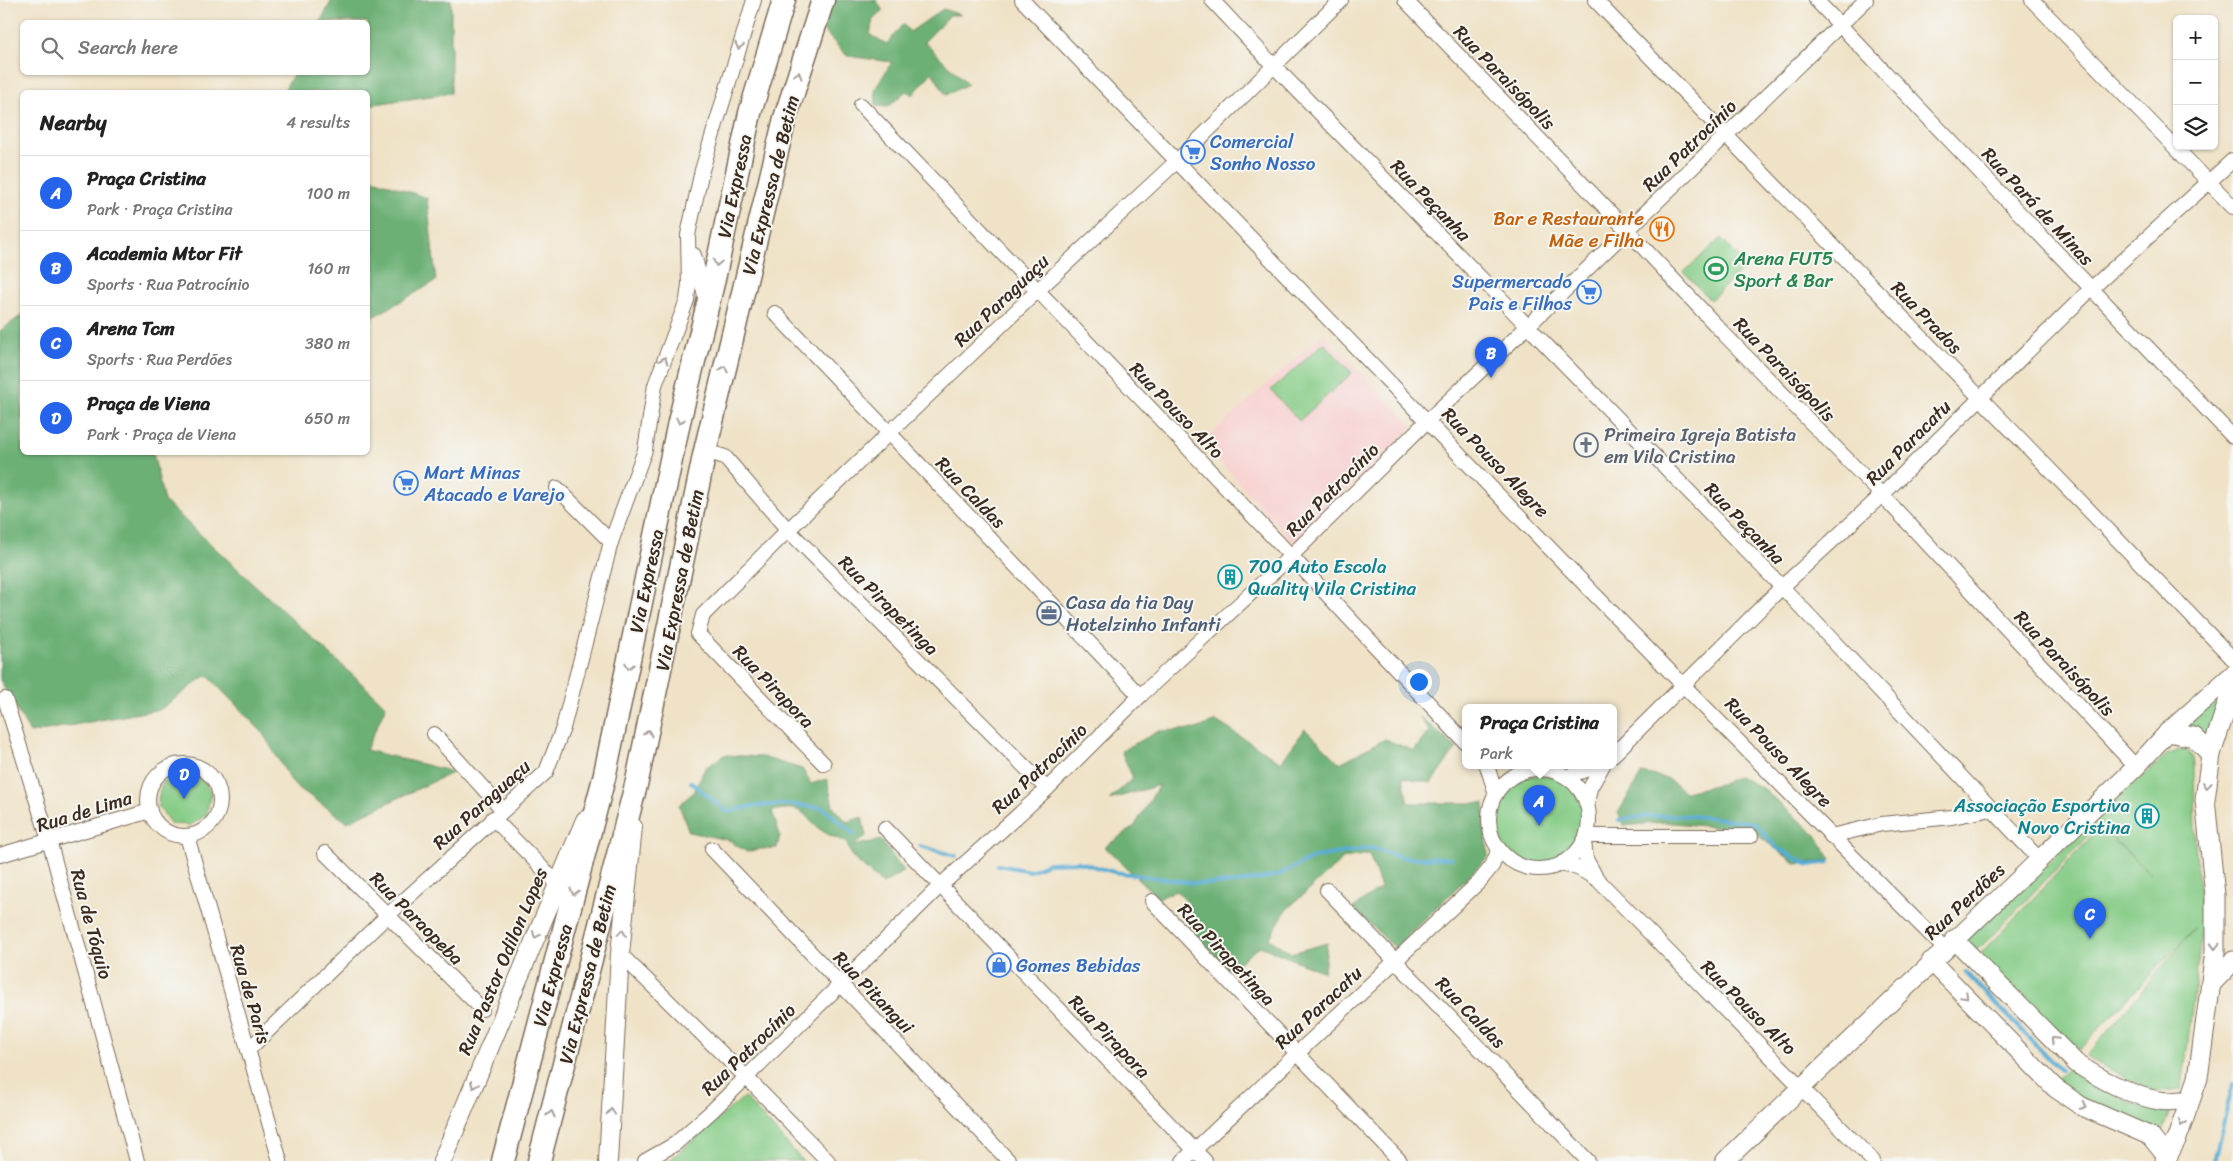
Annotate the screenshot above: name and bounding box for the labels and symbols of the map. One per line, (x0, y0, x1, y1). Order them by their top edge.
street label: Rua Paraisópolis (1445, 17, 1564, 138)
one-way arrow (735, 42, 745, 50)
one-way arrow (793, 72, 803, 80)
street label: Rua Patrocínio (1634, 91, 1745, 200)
street label: Via Expressa de Betim (732, 92, 809, 278)
place label: Comercial Sonho Nosso (1210, 125, 1316, 180)
street label: Via Expressa (707, 131, 762, 241)
supermarket icon: Comercial Sonho Nosso (1180, 139, 1206, 165)
street label: Rua Pará de Minas (1973, 139, 2102, 274)
street label: Rua Peçanha (1382, 151, 1479, 250)
place label: Bar e Restaurante Mãe e Filha (1493, 202, 1644, 257)
restaurant icon: Bar e Restaurante Mãe e Filha (1649, 216, 1675, 242)
place label: Arena FUT5 Sport & Bar (1733, 242, 1834, 297)
street label: Rua Paraguaçu (946, 246, 1057, 355)
sports icon: Arena FUT5 Sport & Bar (1703, 256, 1729, 282)
one-way arrow (713, 259, 723, 268)
place label: Supermercado Pais e Filhos (1452, 265, 1572, 320)
street label: Rua Prados (1883, 273, 1971, 362)
supermarket icon: Supermercado Pais e Filhos (1576, 279, 1602, 305)
street label: Rua Paraisópolis (1725, 309, 1844, 430)
pin: B (1475, 337, 1507, 378)
street label: Rua Pouso Alto (1121, 354, 1232, 467)
one-way arrow (658, 356, 668, 365)
one-way arrow (718, 364, 729, 373)
street label: Rua Paracatu (1857, 391, 1959, 493)
street label: Rua Pouso Alegre (1434, 399, 1558, 526)
one-way arrow (675, 417, 686, 426)
place label: Primeira Igreja Batista em Vila Cristina (1604, 418, 1797, 473)
church icon: Primeira Igreja Batista em Vila Cristina (1573, 432, 1599, 458)
street label: Rua Patrocínio (1277, 434, 1387, 544)
street label: Rua Caldas (927, 448, 1014, 536)
place label: Mart Minas Atacado e Varejo (423, 456, 565, 511)
supermarket icon: Mart Minas Atacado e Varejo (393, 470, 419, 496)
street label: Rua Peçanha (1696, 474, 1793, 573)
street label: Via Expressa de Betim (646, 487, 713, 674)
street label: Via Expressa (619, 526, 674, 636)
street label: Rua Pirapetinga (830, 547, 947, 664)
place label: 700 Auto Escola Quality Vila Cristina (1248, 550, 1417, 605)
building icon: 700 Auto Escola Quality Vila Cristina (1217, 564, 1243, 590)
place label: Casa da tia Day Hotelzinho Infanti (1066, 586, 1221, 641)
office icon: Casa da tia Day Hotelzinho Infanti (1036, 600, 1062, 626)
street label: Rua Paraisópolis (2006, 602, 2123, 725)
street label: Rua Pirapora (725, 636, 823, 737)
one-way arrow (624, 662, 635, 670)
your location (1406, 669, 1432, 695)
street label: Rua Pouso Alegre (1717, 689, 1841, 816)
street label: Rua Patrocínio (983, 715, 1095, 822)
one-way arrow (642, 729, 652, 737)
street label: Rua Paraguaçu (425, 751, 538, 858)
pin: D (168, 758, 200, 799)
street label: Rua de Lima (32, 781, 136, 842)
one-way arrow (2202, 781, 2213, 789)
pin: A (1523, 785, 1555, 826)
place label: Associação Esportiva Novo Cristina (1953, 789, 2130, 844)
building icon: Associação Esportiva Novo Cristina (2134, 803, 2160, 829)
street label: Rua Perdões (1916, 855, 2013, 948)
street label: Rua Pastor Odilon Lopes (448, 862, 557, 1060)
street label: Rua Paraopeba (362, 863, 472, 974)
street label: Rua de Tóquio (61, 865, 122, 983)
street label: Via Expressa de Betim (554, 881, 620, 1067)
one-way arrow (569, 887, 580, 896)
street label: Rua Pirapetinga (1170, 895, 1284, 1014)
pin: C (2074, 898, 2106, 939)
street label: Via Expressa (527, 921, 577, 1029)
one-way arrow (617, 928, 628, 936)
one-way arrow (531, 930, 542, 939)
street label: Rua de Paris (221, 940, 281, 1048)
street label: Rua Pitangui (825, 943, 923, 1042)
one-way arrow (2210, 943, 2220, 951)
place label: Gomes Bebidas (1016, 949, 1141, 982)
street label: Rua Pouso Alto (1693, 951, 1805, 1063)
shop icon: Gomes Bebidas (986, 952, 1012, 978)
street label: Rua Paracatu (1266, 957, 1370, 1057)
street label: Rua Caldas (1427, 968, 1514, 1056)
street label: Rua Pirapora (1061, 986, 1159, 1087)
one-way arrow (1960, 990, 1969, 999)
street label: Rua Patrocínio (693, 995, 804, 1104)
one-way arrow (2051, 1037, 2060, 1046)
one-way arrow (469, 1080, 480, 1089)
one-way arrow (2078, 1100, 2087, 1110)
one-way arrow (605, 1108, 616, 1116)
one-way arrow (546, 1110, 556, 1118)
one-way arrow (2178, 1118, 2188, 1126)

